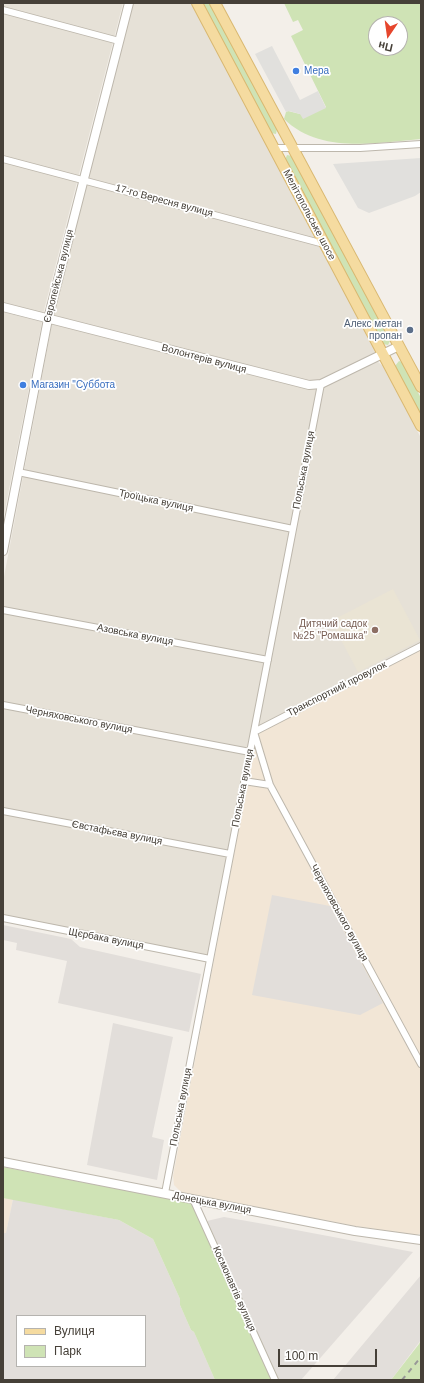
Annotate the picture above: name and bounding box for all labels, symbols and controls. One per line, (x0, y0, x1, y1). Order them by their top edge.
north arrow (368, 16, 408, 56)
text: Пн (377, 39, 394, 54)
place label: Мера (304, 65, 329, 77)
marker: Мера (291, 66, 301, 76)
street label: Мелітопольське шосе (280, 168, 338, 262)
street label: 17-го Вересня вулиця (114, 182, 214, 220)
street label: Європейська вулиця (42, 228, 76, 324)
place label: Алекс метан пропан (344, 318, 402, 342)
marker: Алекс метан пропан (405, 325, 415, 335)
street label: Волонтерів вулиця (160, 342, 248, 376)
place label: Магазин "Суббота (31, 379, 115, 391)
marker: Магазин "Суббота (18, 380, 28, 390)
street label: Польська вулиця (291, 430, 317, 510)
street label: Троїцька вулиця (118, 487, 194, 515)
place label: Дитячий садок №25 "Ромашка" (293, 618, 367, 642)
street label: Азовська вулиця (96, 622, 174, 648)
marker: Дитячий садок №25 "Ромашка" (370, 625, 380, 635)
street label: Транспортний провулок (285, 659, 389, 719)
street label: Черняховського вулиця (24, 704, 134, 736)
street label: Польська вулиця (230, 748, 256, 828)
street label: Євстафьєва вулиця (71, 818, 163, 848)
street label: Черняховського вулиця (307, 862, 371, 964)
street label: Щєрбака вулиця (67, 926, 145, 952)
street label: Польська вулиця (168, 1067, 194, 1147)
street label: Донецька вулиця (172, 1189, 252, 1217)
street label: Космонавтів вулиця (210, 1244, 258, 1334)
legend (16, 1315, 146, 1367)
text: Вулиця (54, 1324, 95, 1338)
scale bar (280, 1341, 379, 1367)
text: Парк (54, 1344, 81, 1358)
text: 100 m (285, 1349, 318, 1363)

